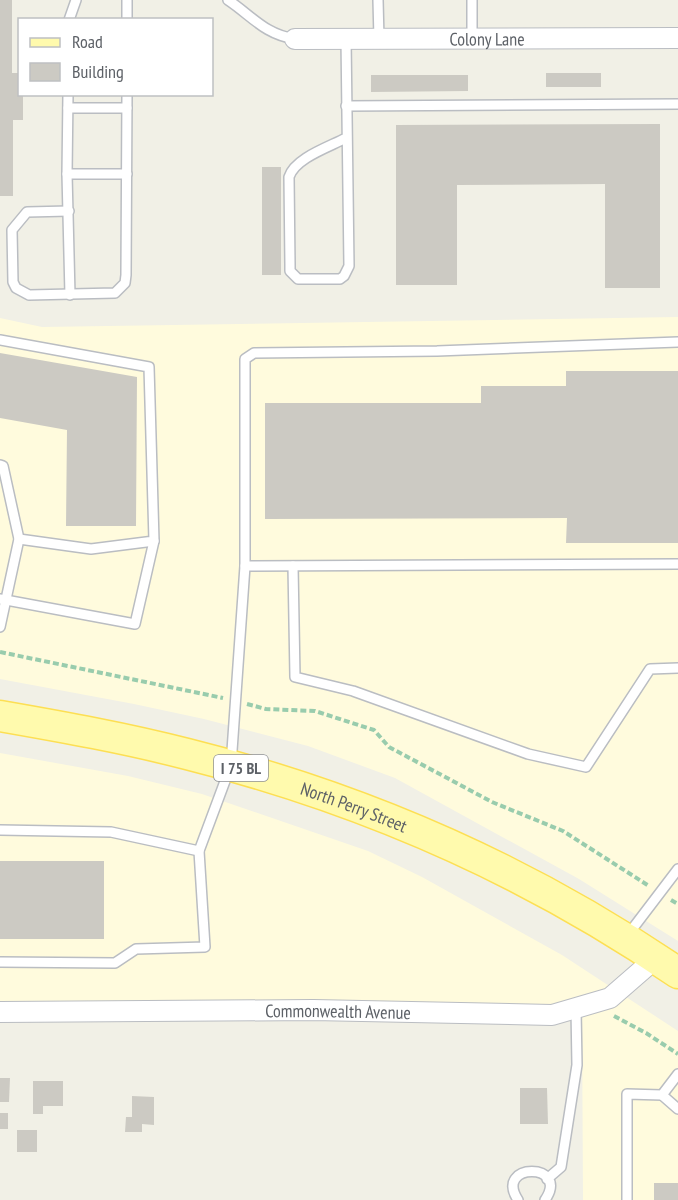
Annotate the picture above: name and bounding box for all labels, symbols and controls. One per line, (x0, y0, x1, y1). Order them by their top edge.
legend (18, 18, 213, 96)
street label: Colony Lane (449, 27, 525, 50)
text: Road (72, 30, 103, 53)
text: Building (72, 60, 124, 83)
road number: I 75 BL (214, 755, 268, 781)
street label: North Perry Street (298, 776, 411, 837)
street label: Commonwealth Avenue (265, 998, 411, 1024)

